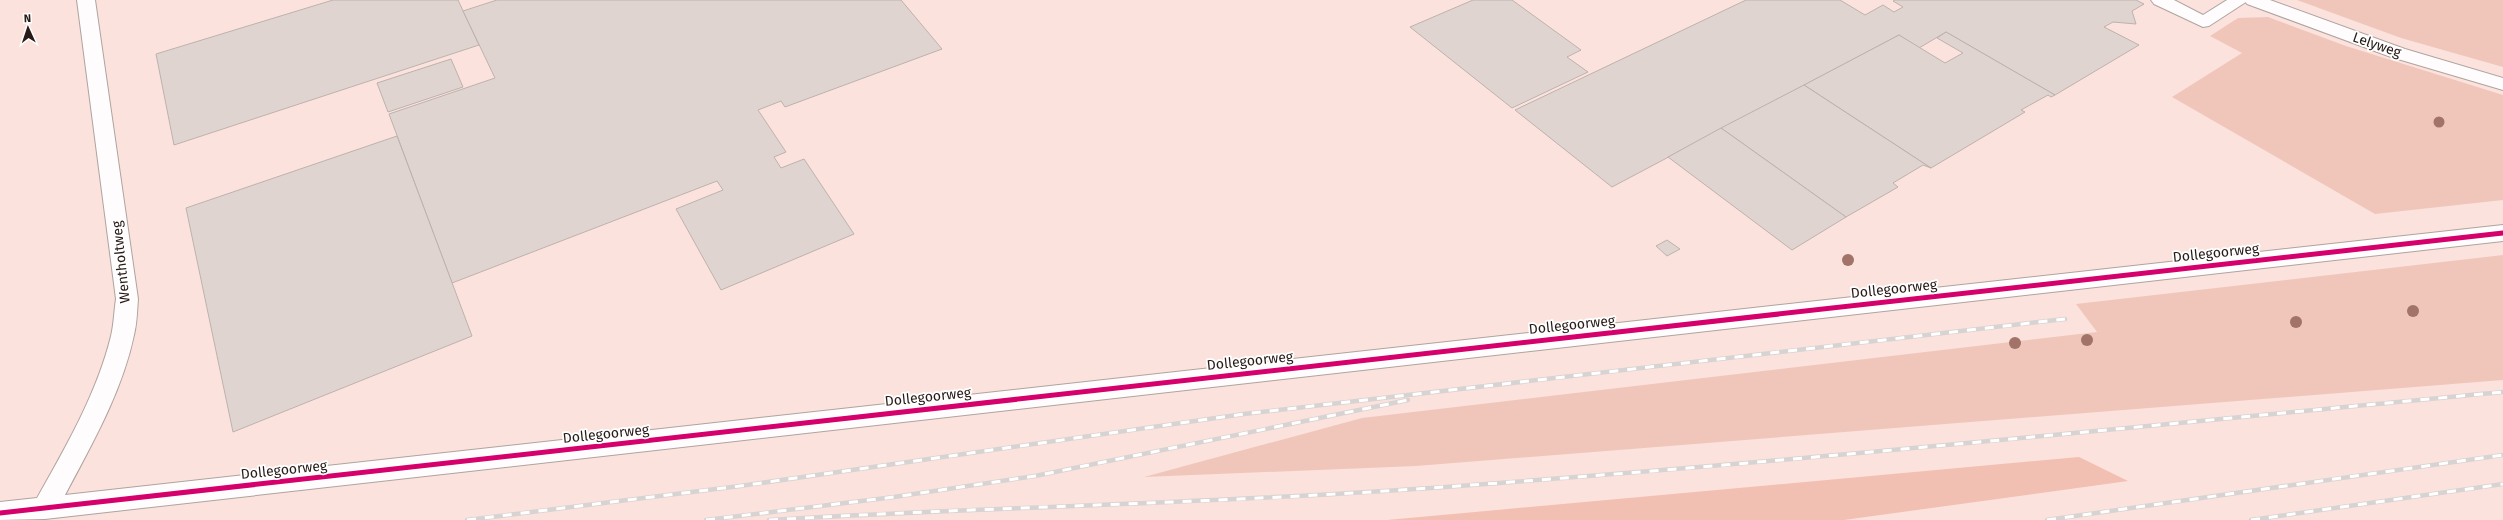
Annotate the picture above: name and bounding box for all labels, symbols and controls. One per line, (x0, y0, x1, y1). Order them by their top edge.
north arrow (8, 8, 48, 48)
text: N (24, 12, 31, 25)
street label: Lelyweg (2351, 29, 2404, 61)
street label: Wentholtweg (108, 219, 134, 304)
street label: Dollegoorweg (2172, 240, 2261, 266)
street label: Dollegoorweg (1850, 276, 1939, 302)
street label: Dollegoorweg (1528, 312, 1617, 338)
street label: Dollegoorweg (1206, 348, 1295, 374)
street label: Dollegoorweg (884, 384, 973, 410)
street label: Dollegoorweg (562, 421, 651, 447)
street label: Dollegoorweg (240, 457, 329, 483)

